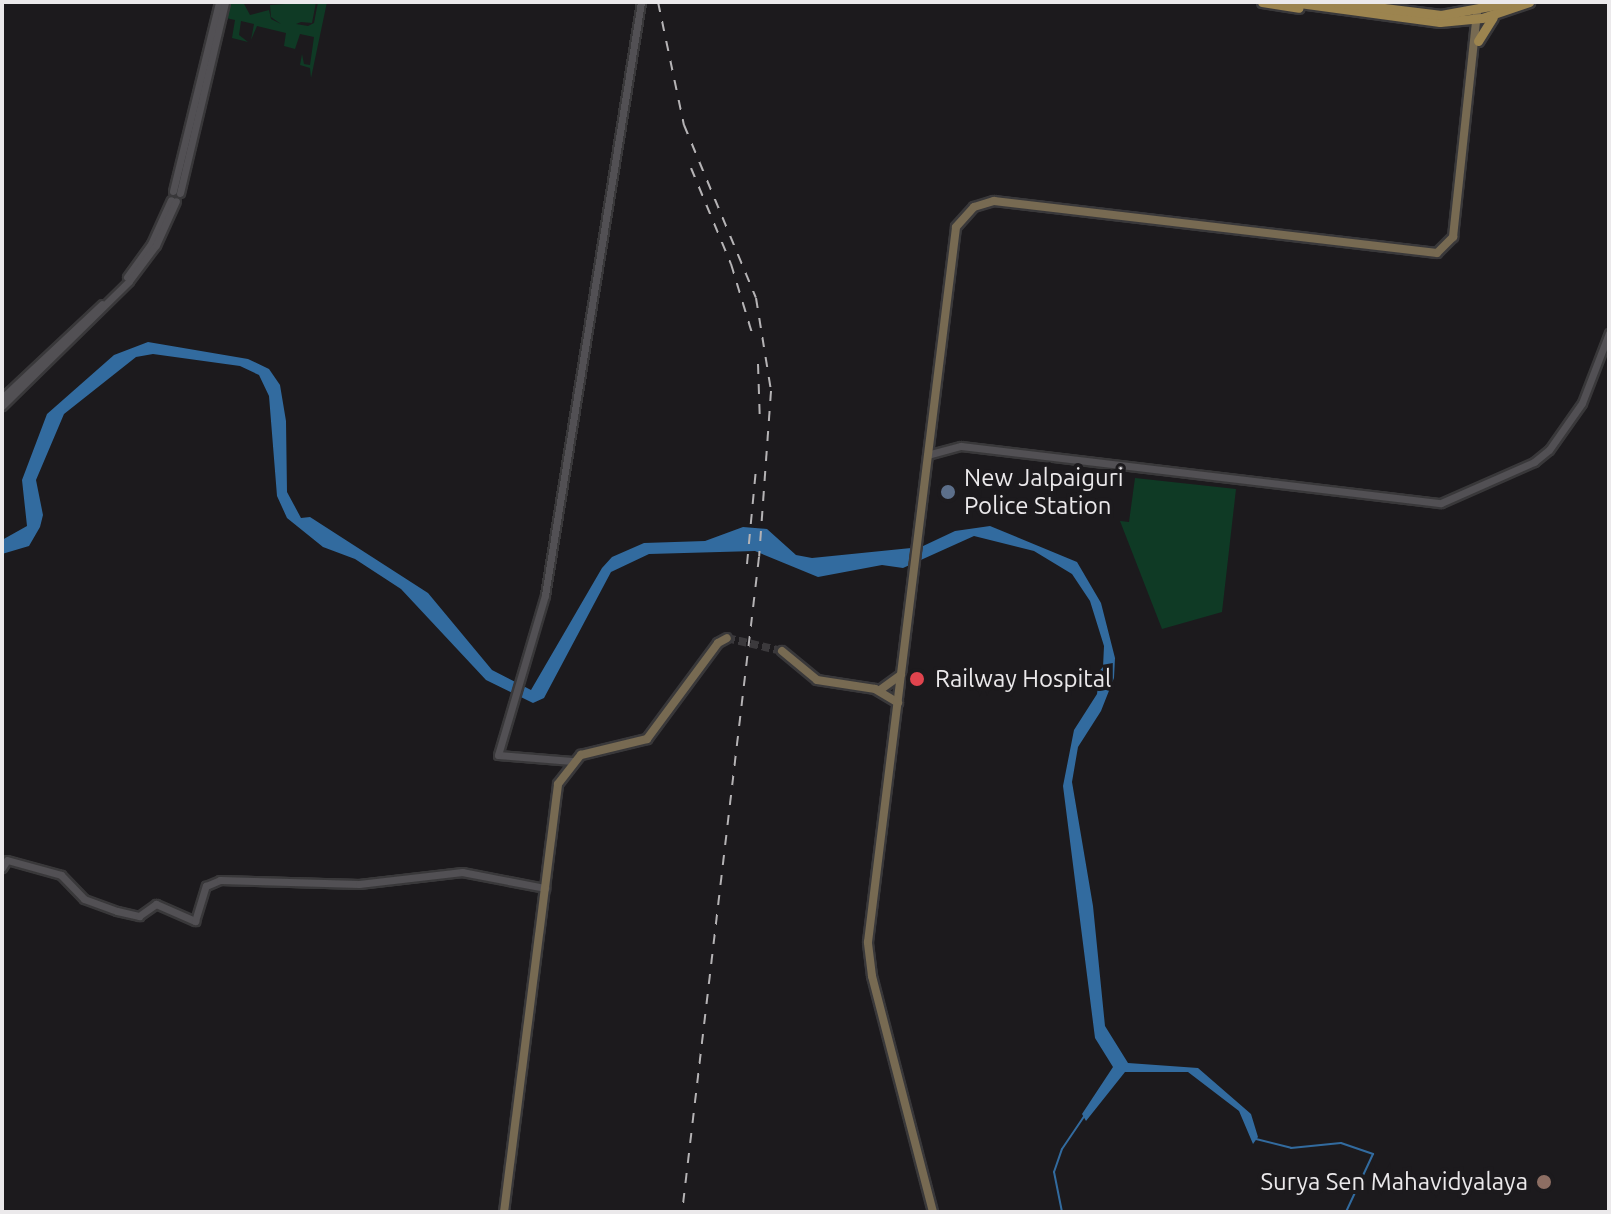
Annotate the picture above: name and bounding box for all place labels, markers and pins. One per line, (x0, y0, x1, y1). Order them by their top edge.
place label: New Jalpaiguri Police Station (964, 464, 1124, 520)
marker: New Jalpaiguri Police Station (939, 483, 957, 501)
place label: Railway Hospital (935, 665, 1111, 693)
marker: Railway Hospital (906, 668, 928, 690)
place label: Surya Sen Mahavidyalaya (1260, 1168, 1528, 1196)
marker: Surya Sen Mahavidyalaya (1535, 1173, 1553, 1191)

